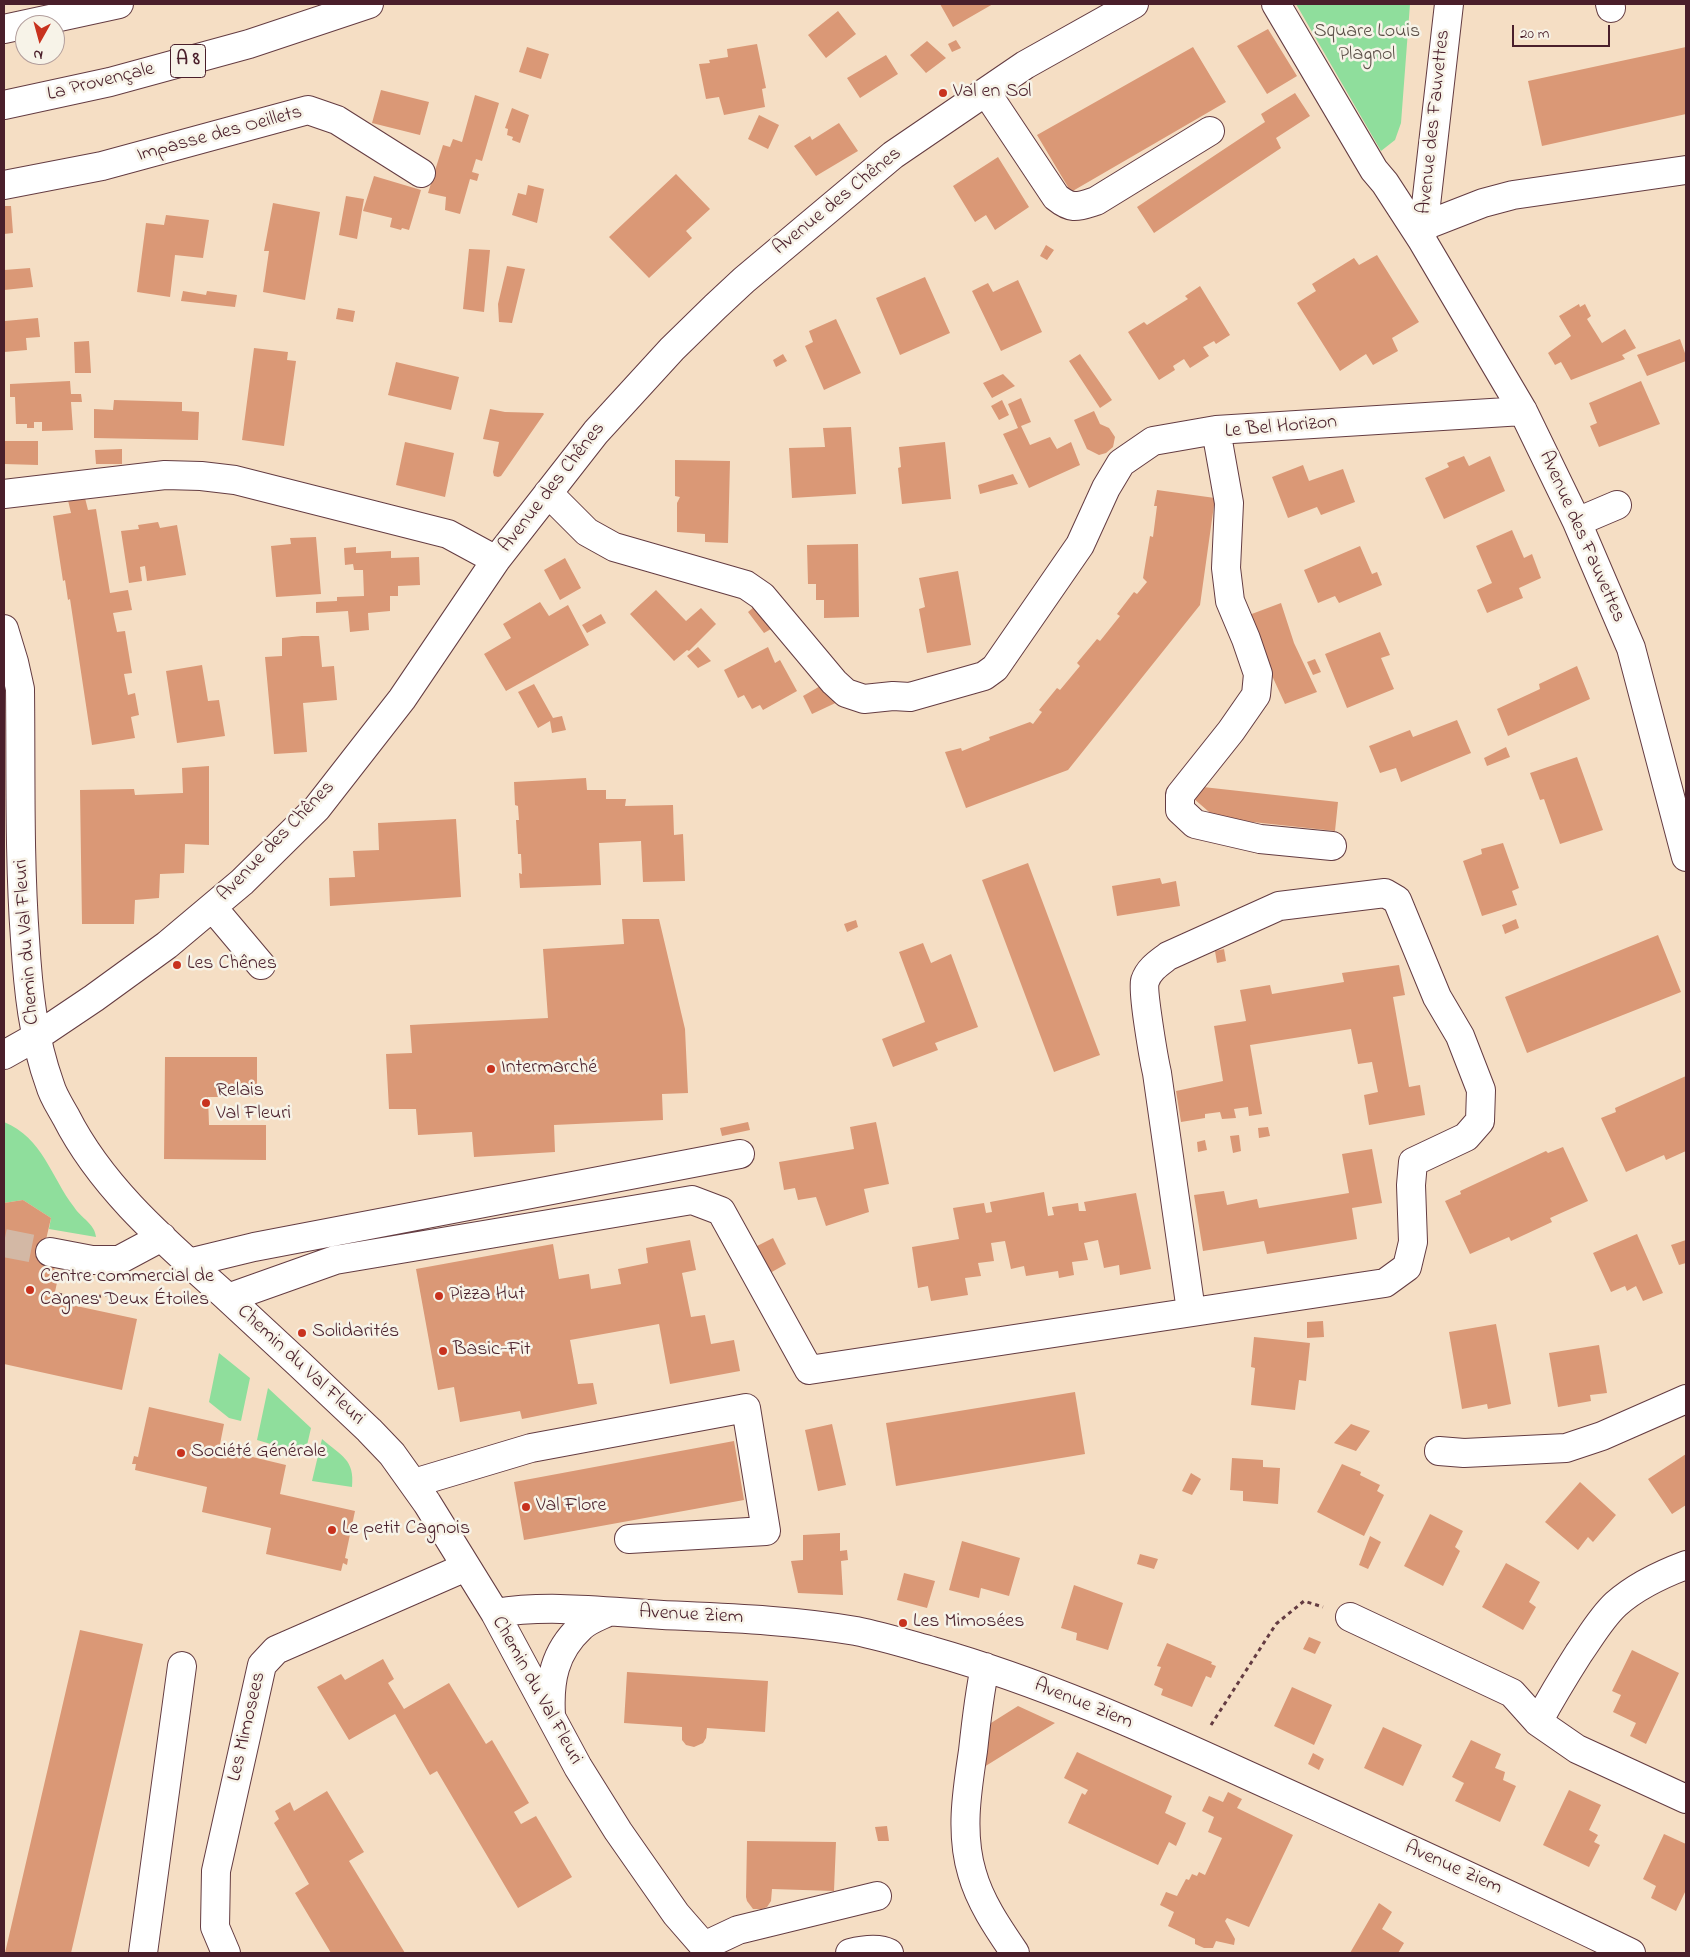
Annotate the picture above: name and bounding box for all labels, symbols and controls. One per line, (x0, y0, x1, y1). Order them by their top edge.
north arrow (15, 15, 65, 65)
scale bar (1515, 15, 1612, 47)
park label: Square Louis Plagnol (1314, 21, 1420, 68)
text: 20 m (1520, 23, 1549, 45)
street label: Avenue des Fauvettes (1413, 29, 1457, 215)
text: N (32, 43, 44, 65)
road number: A 8 (170, 44, 206, 78)
street label: La Provençale (45, 58, 157, 108)
place label: Val en Sol (953, 81, 1031, 105)
marker: Val en Sol (937, 87, 949, 99)
street label: Impasse des Oeillets (135, 101, 305, 169)
street label: Avenue des Chênes (769, 143, 907, 261)
street label: Le Bel Horizon (1224, 411, 1338, 445)
street label: Avenue des Chênes (495, 418, 611, 558)
street label: Avenue des Fauvettes (1532, 448, 1630, 626)
street label: Avenue des Chênes (213, 777, 341, 907)
street label: Chemin du Val Fleuri (10, 858, 46, 1026)
place label: Les Chênes (187, 953, 277, 977)
marker: Les Chênes (171, 959, 183, 971)
place label: Intermarché (501, 1057, 597, 1081)
marker: Intermarché (485, 1063, 497, 1075)
place label: Relais Val Fleuri (216, 1080, 291, 1127)
marker: Relais Val Fleuri (200, 1097, 212, 1109)
place label: Centre commercial de Cagnes Deux Étoiles (40, 1266, 214, 1313)
marker: Centre commercial de Cagnes Deux Étoiles (24, 1284, 36, 1296)
place label: Pizza Hut (449, 1284, 525, 1308)
marker: Pizza Hut (433, 1290, 445, 1302)
street label: Chemin du Val Fleuri (231, 1301, 369, 1431)
place label: Solidarités (312, 1321, 399, 1345)
marker: Solidarités (296, 1327, 308, 1339)
place label: Basic-Fit (453, 1339, 531, 1363)
marker: Basic-Fit (437, 1345, 449, 1357)
place label: Société Générale (191, 1441, 326, 1465)
marker: Société Générale (175, 1447, 187, 1459)
place label: Val Flore (536, 1495, 606, 1519)
marker: Val Flore (520, 1501, 532, 1513)
place label: Le petit Cagnois (342, 1518, 470, 1542)
marker: Le petit Cagnois (326, 1524, 338, 1536)
street label: Avenue Ziem (638, 1601, 744, 1631)
place label: Les Mimosées (913, 1611, 1024, 1635)
street label: Chemin du Val Fleuri (485, 1613, 587, 1769)
marker: Les Mimosées (897, 1617, 909, 1629)
street label: Les Mimosees (224, 1670, 272, 1784)
street label: Avenue Ziem (1030, 1674, 1136, 1736)
street label: Avenue Ziem (1401, 1837, 1505, 1901)

